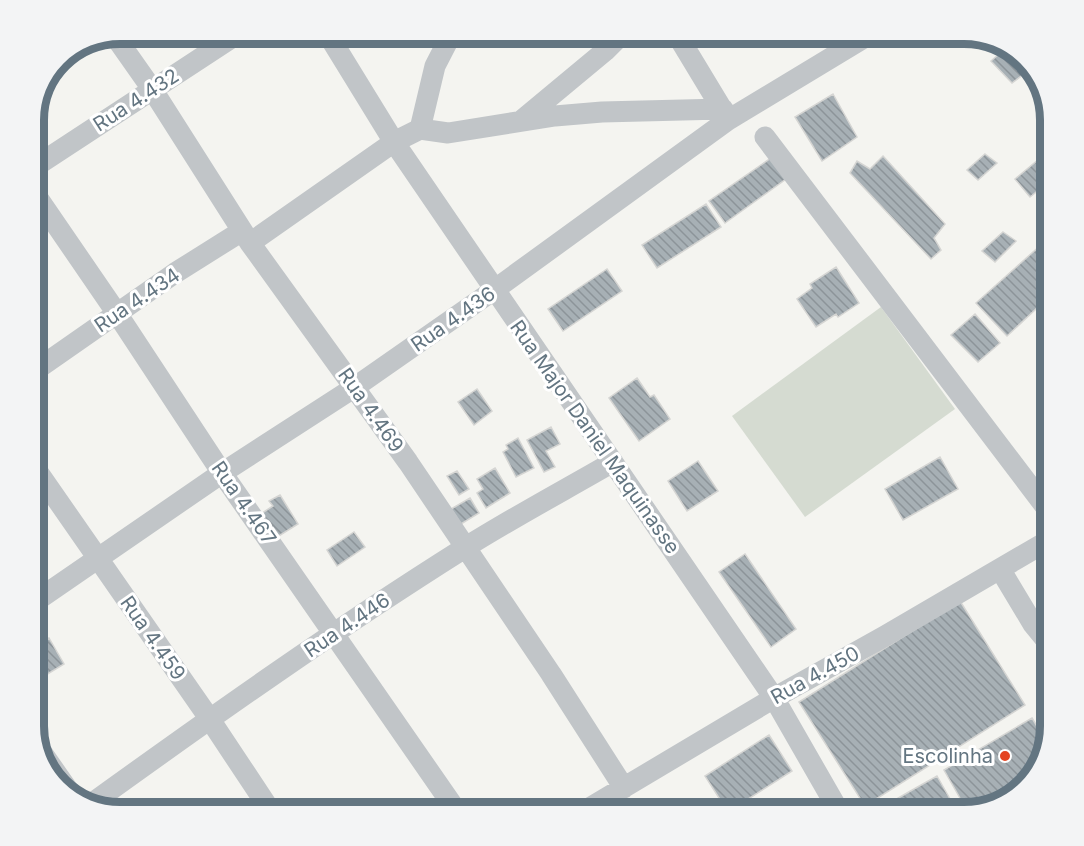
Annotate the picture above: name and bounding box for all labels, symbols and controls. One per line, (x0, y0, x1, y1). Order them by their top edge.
street label: Rua 4.432 (89, 64, 183, 136)
street label: Rua 4.434 (90, 263, 184, 337)
street label: Rua 4.436 (406, 281, 500, 357)
street label: Rua Major Daniel Maquinasse (505, 316, 685, 558)
street label: Rua 4.469 (333, 363, 409, 457)
street label: Rua 4.467 (207, 457, 281, 549)
street label: Rua 4.446 (300, 588, 394, 662)
street label: Rua 4.459 (115, 591, 191, 685)
street label: Rua 4.450 (767, 641, 863, 709)
place label: Escolinha (902, 744, 993, 768)
marker: Escolinha (998, 749, 1012, 763)

